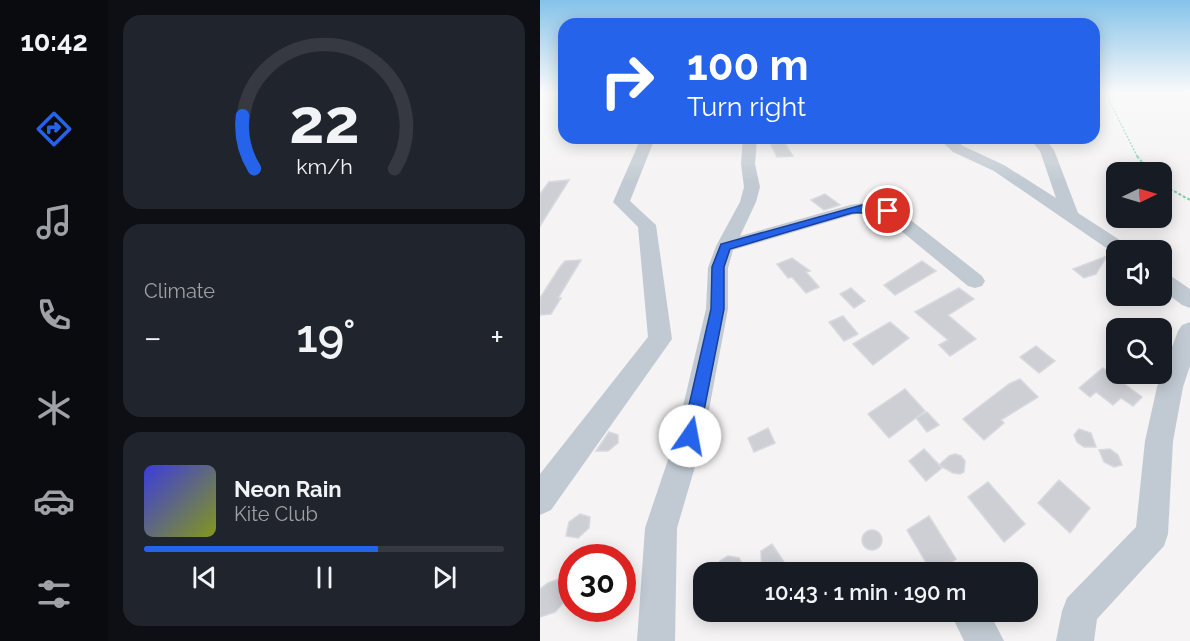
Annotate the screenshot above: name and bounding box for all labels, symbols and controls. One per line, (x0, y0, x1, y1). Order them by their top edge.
text: 10:42 (20, 26, 88, 57)
text: 100 m (687, 41, 809, 90)
icon: right (588, 42, 666, 120)
text: 22 (289, 84, 359, 158)
text: Turn right (687, 91, 806, 122)
icon: directions (33, 108, 75, 150)
text: km/h (296, 154, 352, 179)
north arrow (1106, 162, 1172, 228)
map controls (1106, 162, 1172, 384)
pin (862, 185, 913, 236)
icon: arrive (871, 194, 904, 227)
icon: music (33, 201, 75, 243)
button: sound (1106, 240, 1172, 306)
text: Climate (144, 279, 215, 303)
icon: phone (33, 294, 75, 336)
text: 19° (297, 310, 355, 363)
text: − (144, 318, 162, 357)
text: + (490, 318, 504, 357)
button: search (1106, 318, 1172, 384)
icon: climate (33, 387, 75, 429)
position arrow (658, 404, 722, 468)
text: Neon Rain (234, 476, 342, 502)
icon: car (33, 480, 75, 522)
text: Kite Club (234, 502, 318, 526)
speed limit sign: 30 (558, 544, 636, 622)
icon: previous (188, 561, 221, 594)
icon: pause (308, 561, 341, 594)
icon: next (428, 561, 461, 594)
icon: filters (33, 573, 75, 615)
text: 10:43 · 1 min · 190 m (765, 579, 966, 605)

